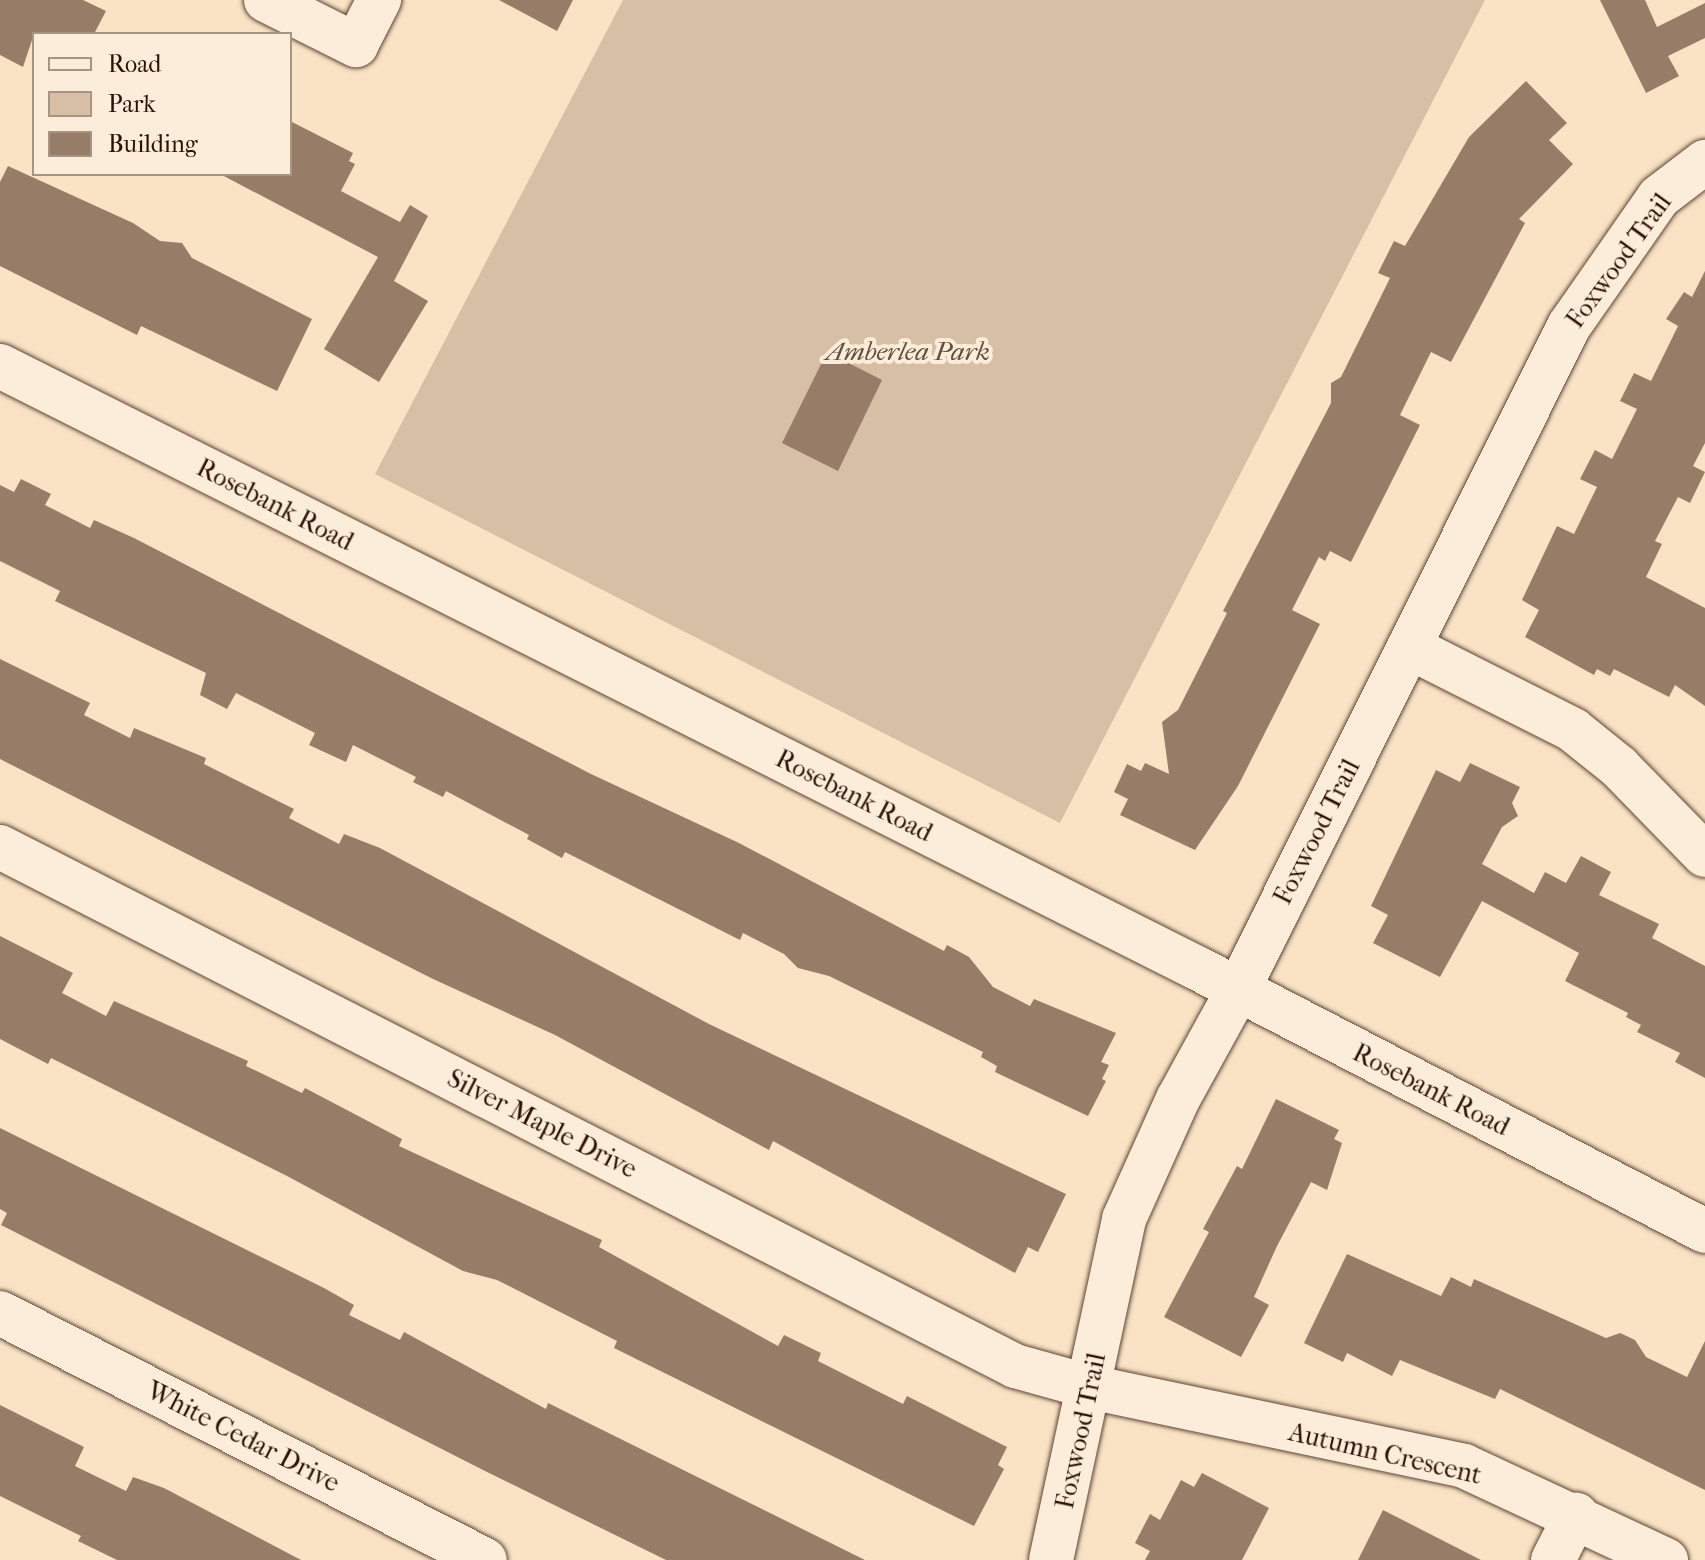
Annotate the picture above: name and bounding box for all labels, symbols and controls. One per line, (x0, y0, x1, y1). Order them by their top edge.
legend (32, 32, 292, 176)
text: Road (108, 50, 161, 78)
text: Park (108, 90, 156, 118)
text: Building (108, 130, 198, 158)
street label: Foxwood Trail (1560, 188, 1678, 334)
park label: Amberlea Park (826, 336, 990, 368)
street label: Rosebank Road (191, 452, 359, 558)
street label: Rosebank Road (770, 743, 938, 849)
street label: Foxwood Trail (1267, 754, 1367, 910)
street label: Rosebank Road (1347, 1037, 1515, 1143)
street label: Silver Maple Drive (442, 1063, 642, 1185)
street label: Foxwood Trail (1049, 1350, 1113, 1512)
street label: White Cedar Drive (141, 1375, 345, 1499)
street label: Autumn Crescent (1286, 1417, 1484, 1491)

